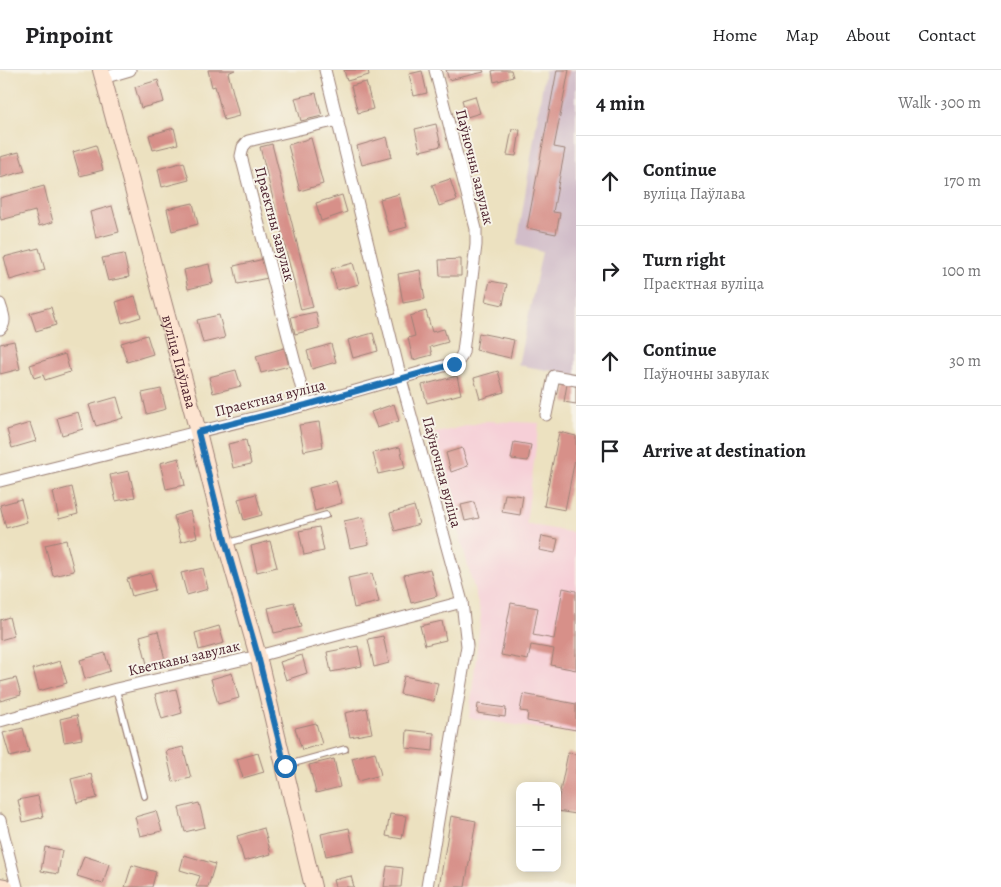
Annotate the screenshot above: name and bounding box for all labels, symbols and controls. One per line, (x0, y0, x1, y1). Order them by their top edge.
text: Pinpoint (25, 19, 113, 51)
text: Home (712, 23, 757, 47)
text: Map (785, 23, 818, 47)
text: About (846, 23, 890, 47)
text: Contact (918, 23, 976, 47)
text: 4 min (596, 89, 645, 117)
text: Walk · 300 m (898, 92, 981, 114)
street label: Паўночны завулак (451, 107, 499, 227)
text: Continue (643, 157, 717, 183)
street label: Праектны завулак (250, 164, 300, 284)
icon: ahead (596, 167, 624, 195)
text: 170 m (944, 170, 981, 192)
text: вуліца Паўлава (643, 183, 745, 205)
text: Turn right (643, 247, 725, 273)
icon: right (596, 257, 624, 285)
text: 100 m (942, 260, 981, 282)
text: Праектная вуліца (643, 273, 764, 295)
street label: вуліца Паўлава (157, 313, 201, 411)
text: Continue (643, 337, 717, 363)
icon: ahead (596, 347, 624, 375)
text: 30 m (949, 350, 981, 372)
route end (443, 353, 466, 376)
text: Паўночны завулак (643, 363, 769, 385)
street label: Праектная вуліца (213, 375, 328, 421)
street label: Паўночная вуліца (418, 414, 466, 530)
icon: arrive (596, 437, 624, 465)
text: Arrive at destination (643, 438, 806, 464)
street label: Кветкавы завулак (126, 635, 242, 681)
route start (274, 755, 297, 778)
map controls (516, 782, 561, 872)
button: + (516, 782, 561, 827)
button: − (516, 827, 561, 872)

